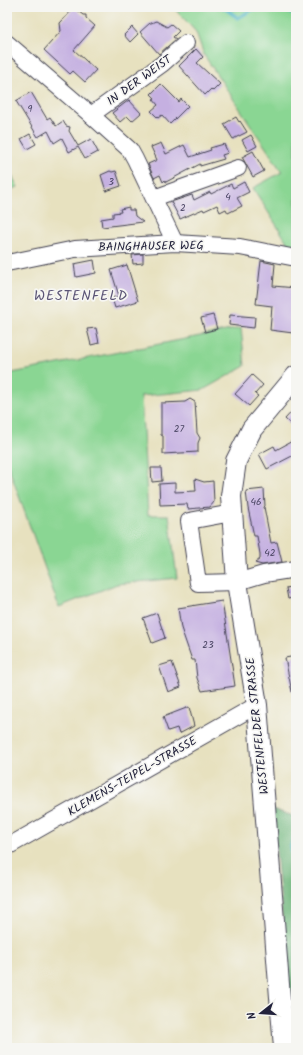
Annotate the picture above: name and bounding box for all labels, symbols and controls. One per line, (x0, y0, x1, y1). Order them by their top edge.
street label: IN DER WEIST (103, 49, 177, 110)
house number: 9 (28, 101, 33, 117)
house number: 3 (108, 174, 114, 190)
house number: 4 (225, 189, 231, 205)
house number: 2 (180, 200, 186, 216)
street label: BAINGHAUSER WEG (98, 236, 204, 257)
district label: WESTENFELD (34, 285, 128, 307)
house number: 27 (174, 421, 185, 437)
house number: 46 (250, 494, 262, 510)
house number: 42 (264, 545, 276, 561)
house number: 23 (202, 637, 214, 653)
street label: WESTENFELDER STRASSE (241, 656, 274, 795)
street label: KLEMENS-TEIPEL-STRASSE (64, 731, 201, 821)
north arrow (241, 993, 281, 1033)
text: N (243, 1010, 262, 1022)

